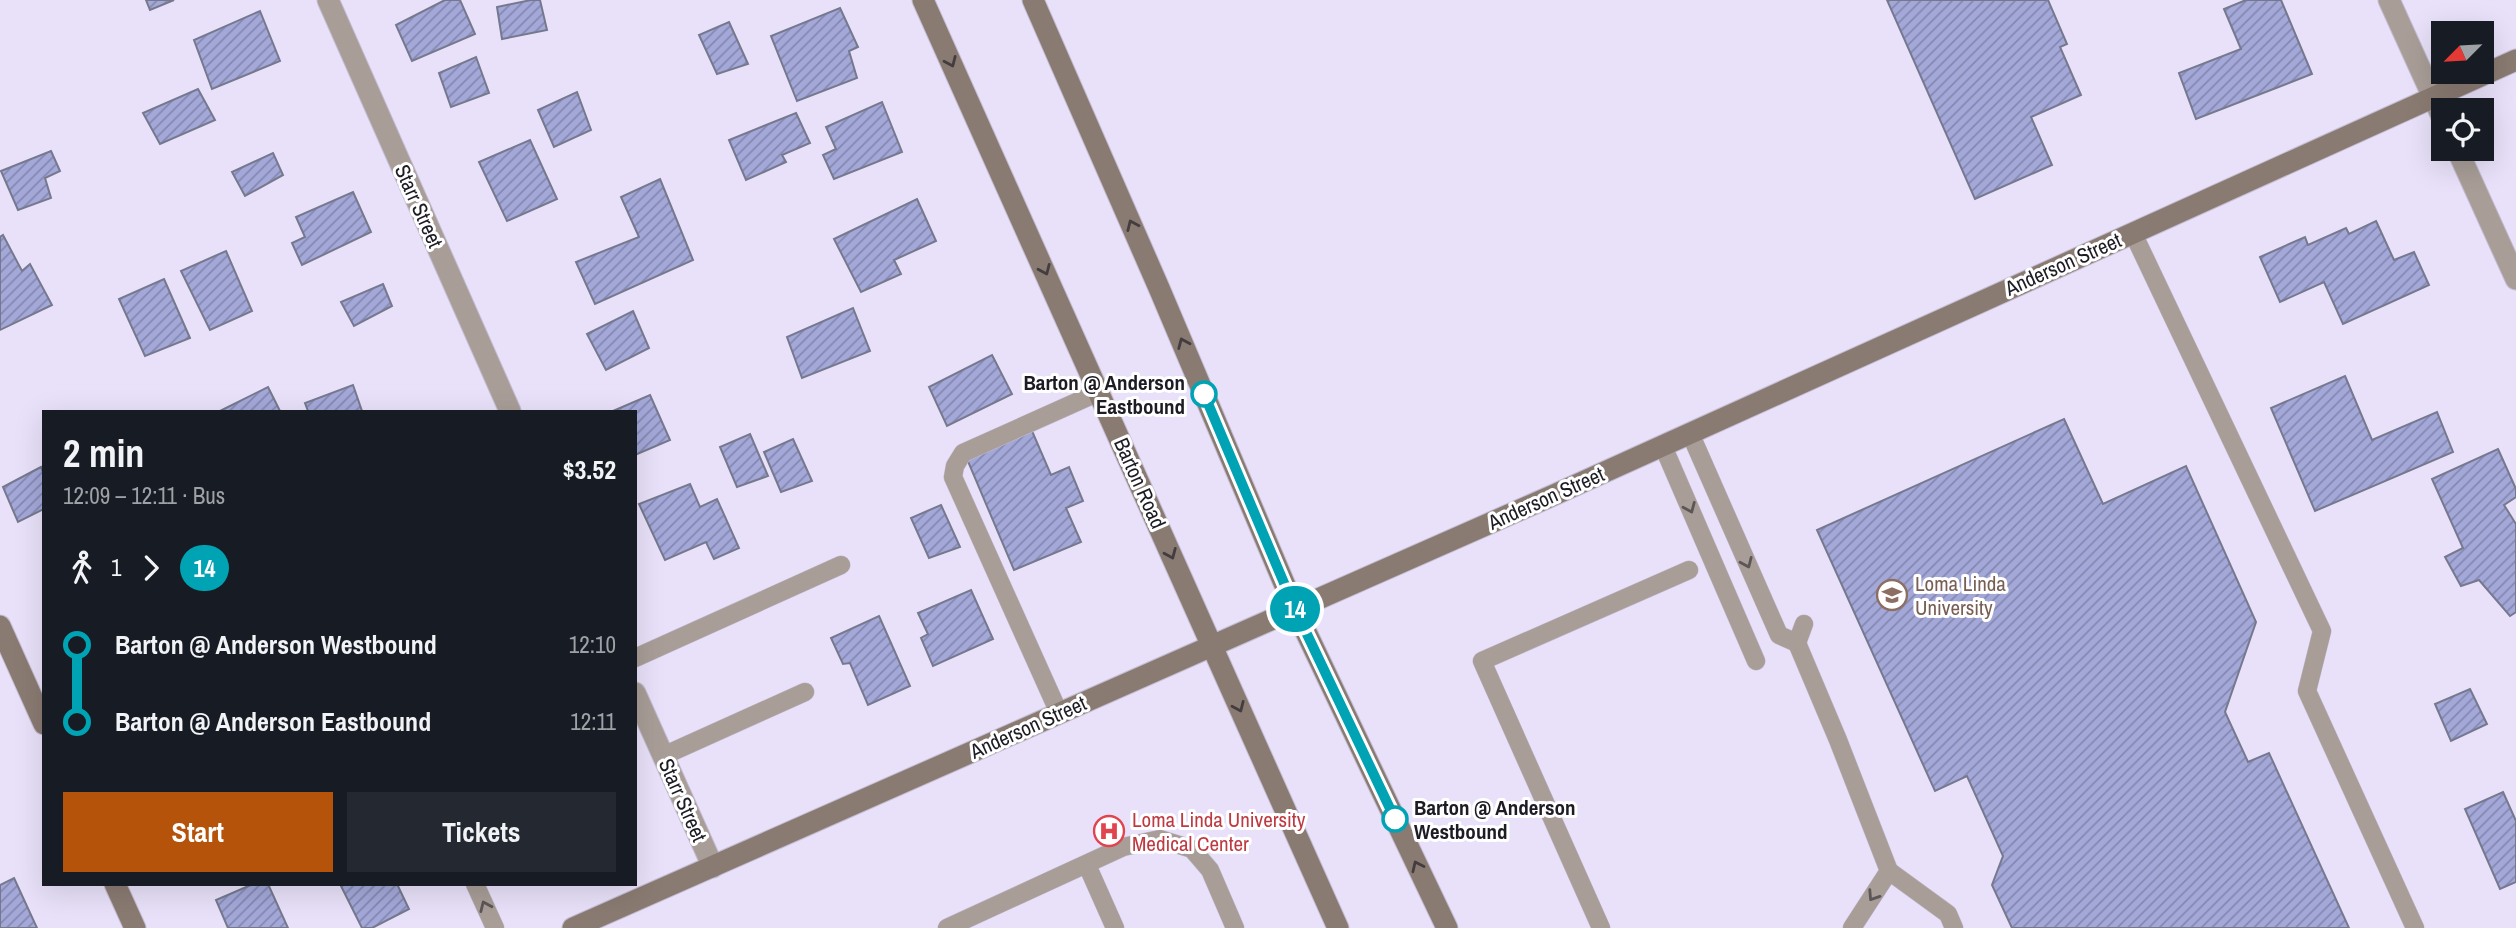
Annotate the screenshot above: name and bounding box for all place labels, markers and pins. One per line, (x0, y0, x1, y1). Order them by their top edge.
place label: Barton @ Anderson Eastbound (1023, 368, 1185, 421)
marker: Barton @ Anderson Eastbound (1191, 381, 1217, 407)
place label: Loma Linda University (1915, 569, 2006, 622)
school or university icon: Loma Linda University (1875, 578, 1909, 612)
place label: Barton @ Anderson Westbound (1414, 793, 1576, 846)
place label: Loma Linda University Medical Center (1132, 805, 1306, 858)
marker: Barton @ Anderson Westbound (1382, 806, 1408, 832)
hospital icon: Loma Linda University Medical Center (1092, 814, 1126, 848)

